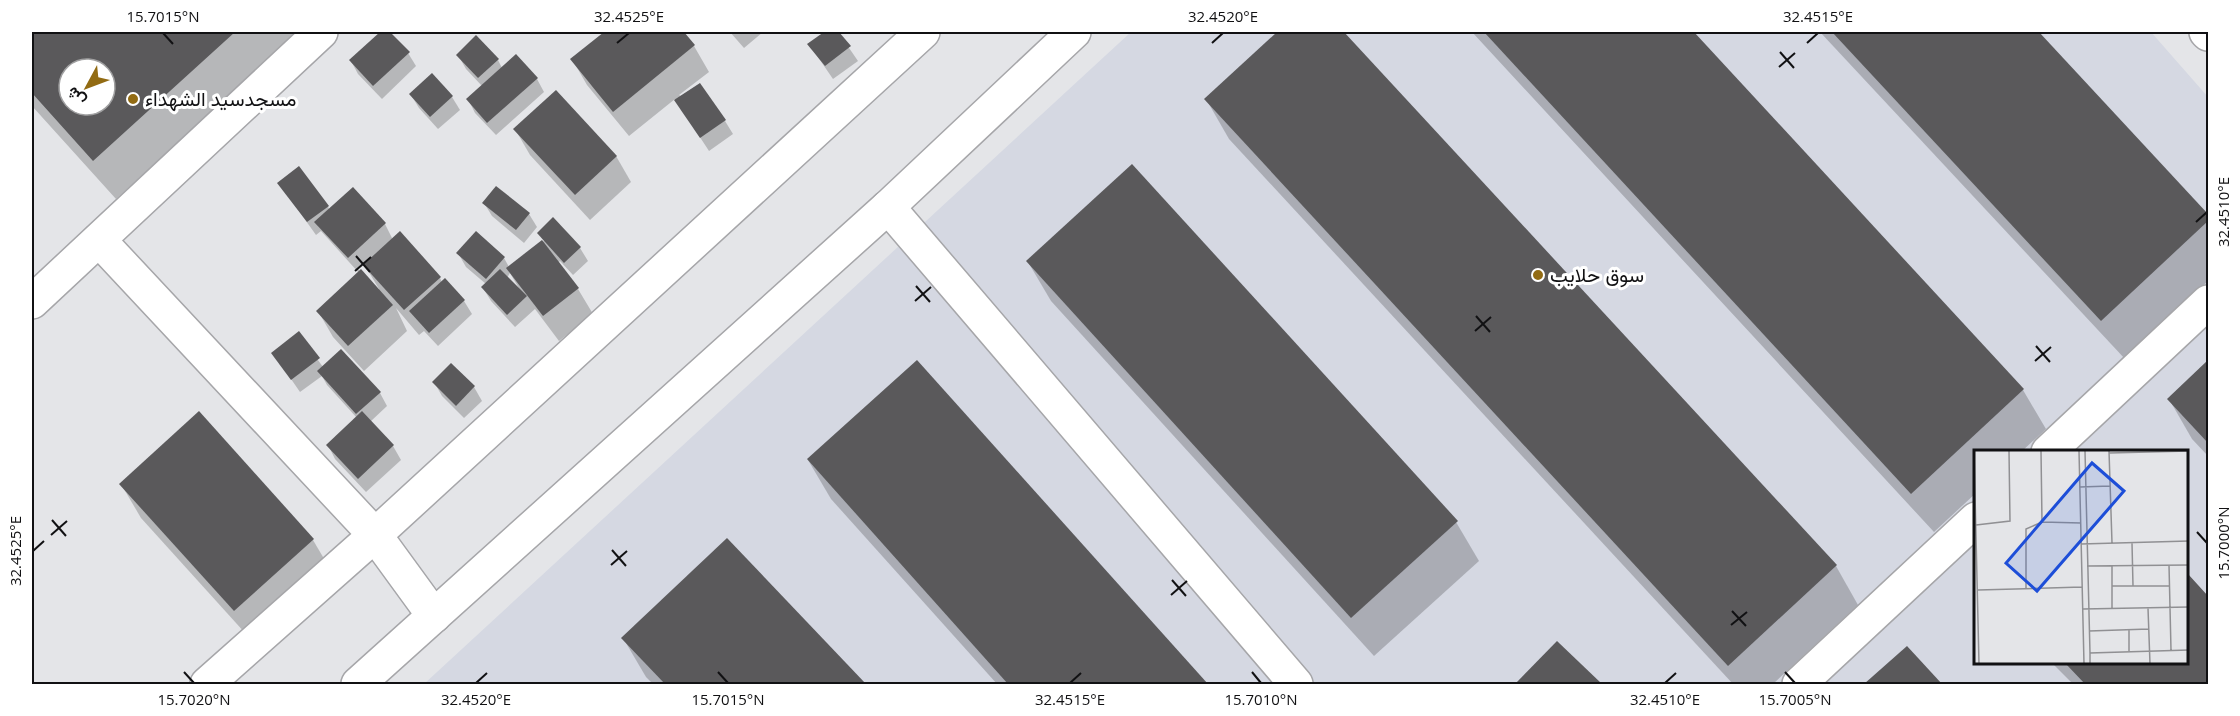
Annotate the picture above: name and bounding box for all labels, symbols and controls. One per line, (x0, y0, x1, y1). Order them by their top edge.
text: 15.7015°N (126, 6, 200, 26)
text: 32.4525°E (594, 6, 664, 26)
text: 32.4520°E (1188, 6, 1258, 26)
text: 32.4515°E (1783, 6, 1853, 26)
north arrow (57, 57, 117, 117)
text: ش (61, 82, 90, 111)
place label: مسجدسيد الشهداء (145, 85, 296, 112)
marker: مسجدسيد الشهداء (126, 92, 140, 106)
text: 32.4510°E (2213, 177, 2233, 247)
place label: سوق حلايب (1550, 261, 1644, 288)
marker: سوق حلايب (1531, 268, 1545, 282)
inset map (1974, 450, 2189, 665)
text: 15.7000°N (2213, 506, 2233, 580)
text: 32.4525°E (5, 516, 25, 586)
text: 15.7020°N (157, 689, 231, 709)
text: 32.4520°E (441, 689, 511, 709)
text: 15.7015°N (691, 689, 765, 709)
text: 32.4515°E (1035, 689, 1105, 709)
text: 15.7010°N (1224, 689, 1298, 709)
text: 32.4510°E (1630, 689, 1700, 709)
text: 15.7005°N (1758, 689, 1832, 709)

